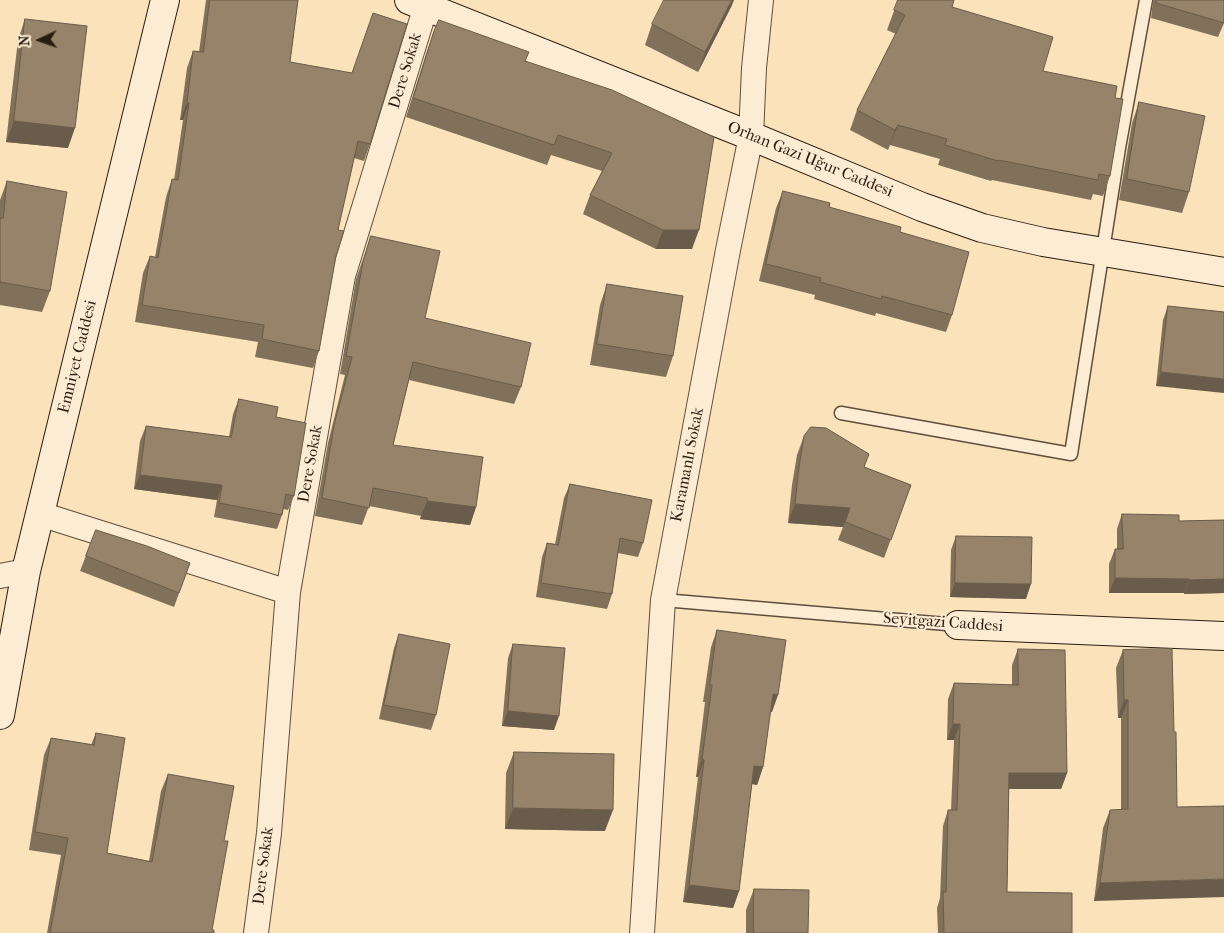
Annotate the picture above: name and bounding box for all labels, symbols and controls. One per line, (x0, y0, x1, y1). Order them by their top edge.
north arrow (15, 15, 65, 65)
street label: Dere Sokak (385, 31, 427, 111)
text: N (16, 35, 33, 47)
street label: Orhan Gazi Uğur Caddesi (724, 118, 896, 202)
street label: Emniyet Caddesi (55, 298, 101, 416)
street label: Karamanlı Sokak (667, 406, 709, 524)
street label: Dere Sokak (295, 424, 327, 504)
street label: Seyitgazi Caddesi (882, 609, 1004, 637)
street label: Dere Sokak (250, 826, 278, 906)

